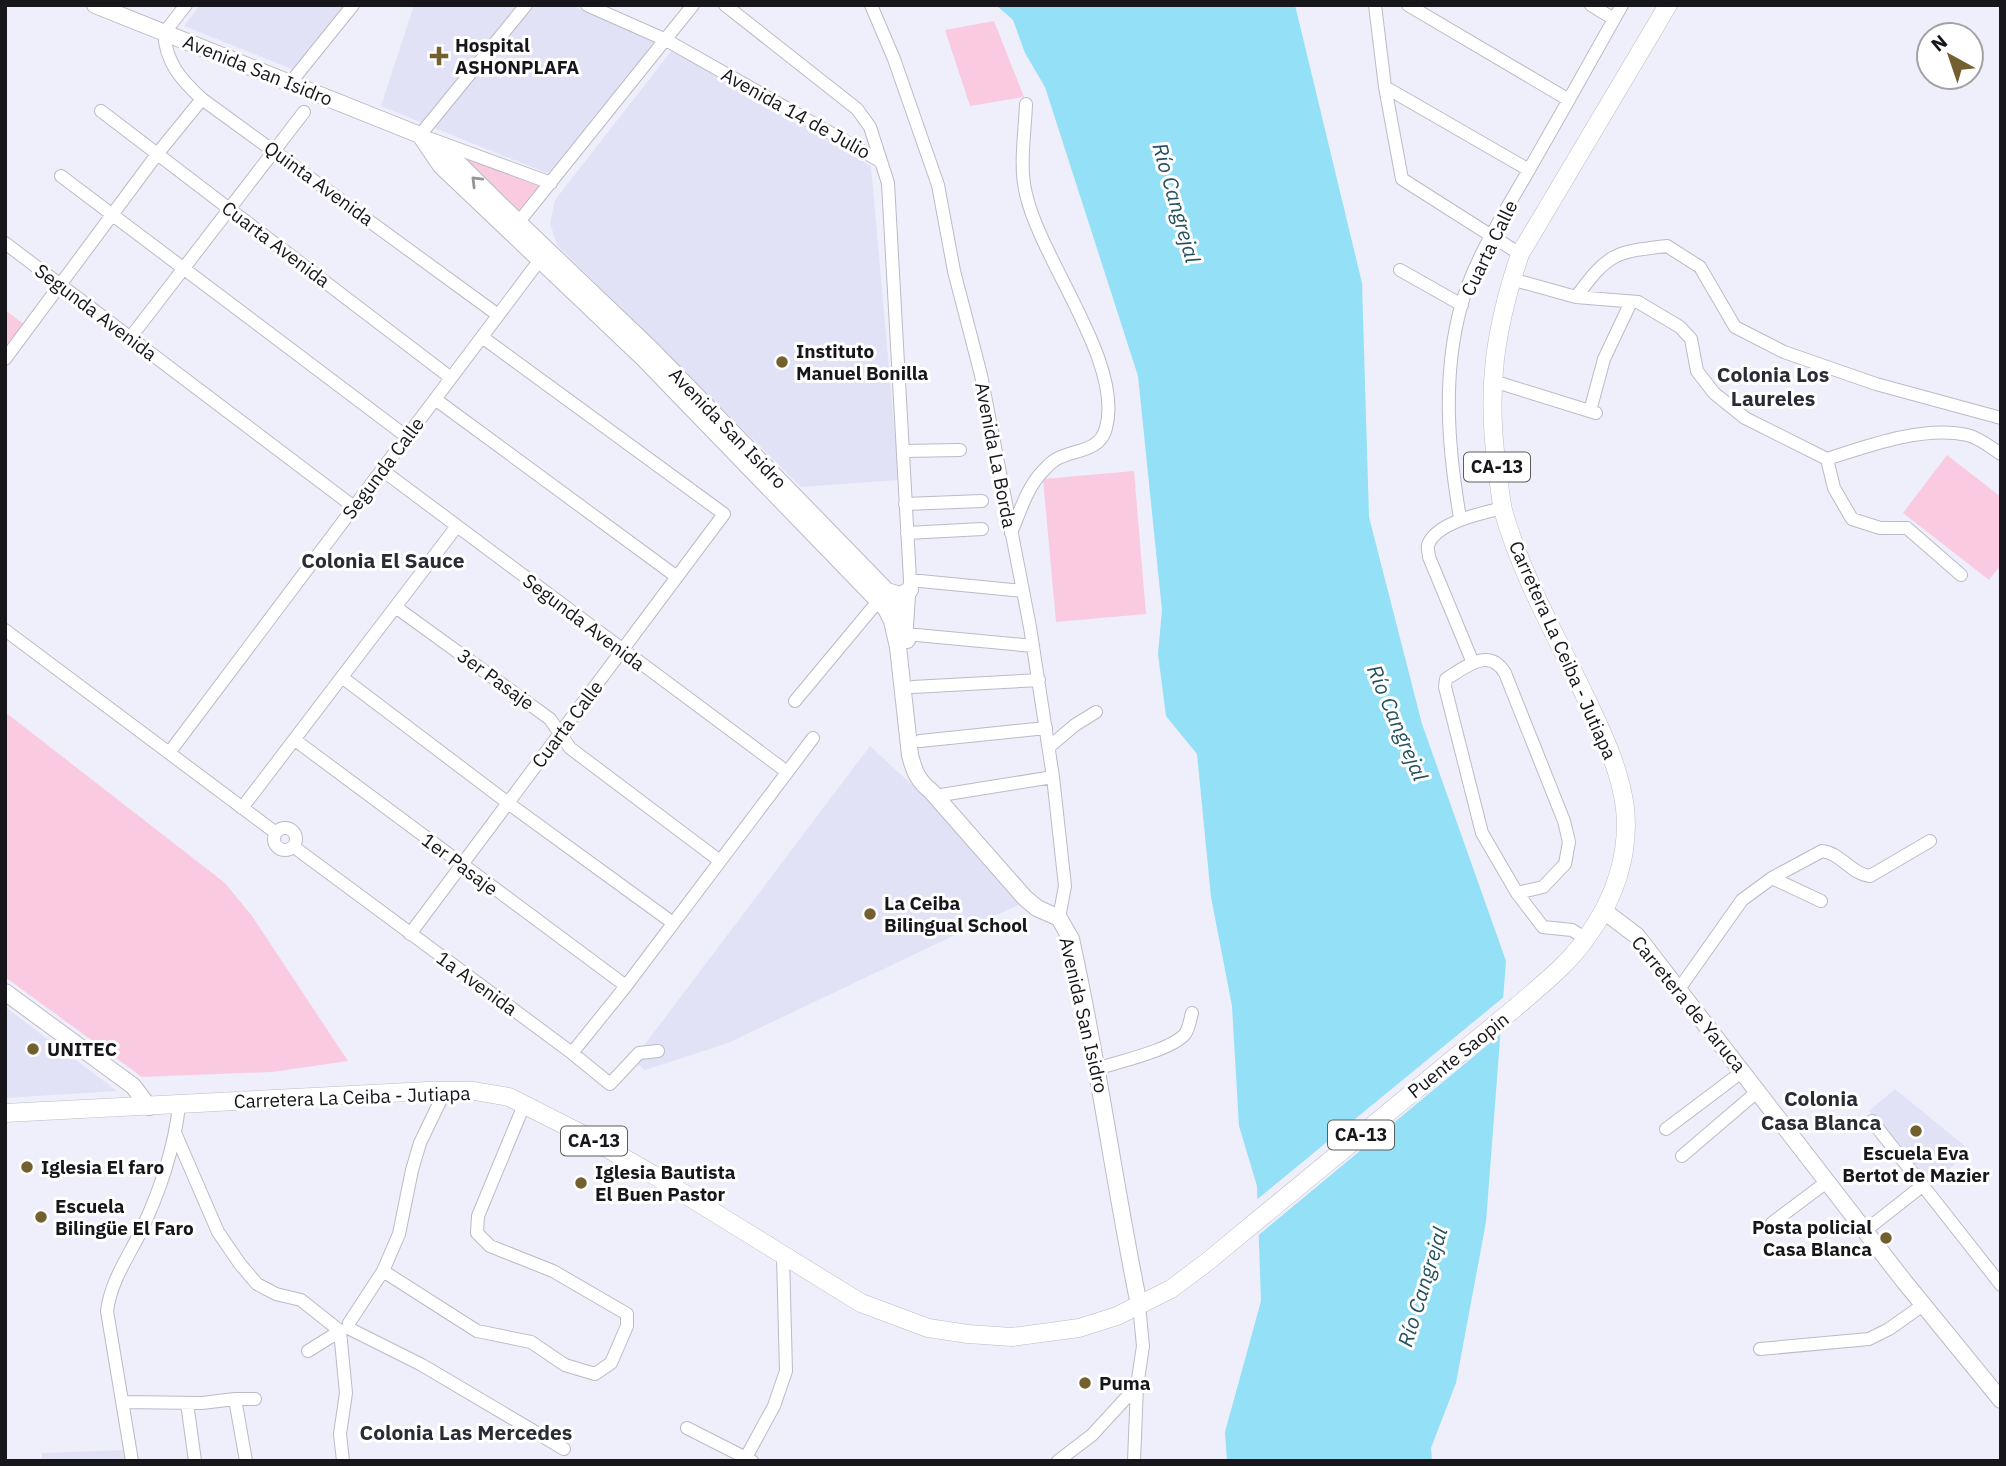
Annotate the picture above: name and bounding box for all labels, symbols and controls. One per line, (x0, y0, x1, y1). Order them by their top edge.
north arrow (1915, 21, 1985, 91)
street label: Avenida San Isidro (180, 29, 336, 111)
text: N (1926, 29, 1952, 57)
place label: Hospital ASHONPLAFA (455, 33, 579, 79)
marker: Hospital ASHONPLAFA (429, 46, 449, 66)
street label: Avenida 14 de Julio (717, 62, 875, 164)
street label: Quinta Avenida (260, 135, 378, 231)
water label: Río Cangrejal (1146, 139, 1208, 266)
one-way arrow (472, 176, 485, 189)
street label: Cuarta Avenida (217, 196, 335, 292)
street label: Cuarta Calle (1455, 196, 1523, 300)
street label: Segunda Avenida (30, 258, 162, 366)
place label: Instituto Manuel Bonilla (796, 339, 928, 385)
marker: Instituto Manuel Bonilla (774, 354, 790, 370)
district label: Colonia Los Laureles (1717, 360, 1829, 412)
street label: Avenida San Isidro (664, 362, 792, 494)
street label: Avenida La Borda (970, 380, 1022, 530)
street label: Segunda Calle (337, 412, 429, 524)
road number: CA-13 (1464, 452, 1530, 481)
street label: Carretera La Ceiba - Jutiapa (1504, 537, 1622, 763)
district label: Colonia El Sauce (301, 546, 465, 574)
street label: Segunda Avenida (518, 568, 650, 676)
street label: 3er Pasaje (453, 643, 539, 715)
water label: Río Cangrejal (1361, 660, 1435, 785)
street label: Cuarta Calle (526, 675, 608, 773)
street label: 1er Pasaje (417, 828, 503, 900)
place label: La Ceiba Bilingual School (884, 891, 1028, 937)
marker: La Ceiba Bilingual School (862, 906, 878, 922)
street label: Carretera de Yaruca (1627, 931, 1751, 1077)
street label: Avenida San Isidro (1054, 935, 1114, 1095)
street label: 1a Avenida (432, 946, 522, 1020)
street label: Puente Saopin (1402, 1007, 1514, 1103)
place label: UNITEC (47, 1037, 117, 1061)
marker: UNITEC (25, 1041, 41, 1057)
street label: Carretera La Ceiba - Jutiapa (233, 1081, 471, 1113)
district label: Colonia Casa Blanca (1761, 1084, 1881, 1136)
road number: CA-13 (1328, 1120, 1394, 1150)
marker: Escuela Eva Bertot de Mazier (1908, 1123, 1924, 1139)
road number: CA-13 (561, 1126, 627, 1156)
place label: Escuela Eva Bertot de Mazier (1842, 1141, 1990, 1187)
place label: Iglesia El faro (41, 1155, 164, 1179)
marker: Iglesia El faro (19, 1159, 35, 1175)
place label: Iglesia Bautista El Buen Pastor (595, 1160, 736, 1206)
marker: Iglesia Bautista El Buen Pastor (573, 1175, 589, 1191)
place label: Escuela Bilingüe El Faro (55, 1194, 194, 1240)
marker: Escuela Bilingüe El Faro (33, 1209, 49, 1225)
place label: Posta policial Casa Blanca (1752, 1215, 1872, 1261)
water label: Río Cangrejal (1391, 1223, 1454, 1350)
marker: Posta policial Casa Blanca (1878, 1230, 1894, 1246)
place label: Puma (1099, 1371, 1151, 1395)
marker: Puma (1077, 1375, 1093, 1391)
district label: Colonia Las Mercedes (360, 1418, 572, 1446)

